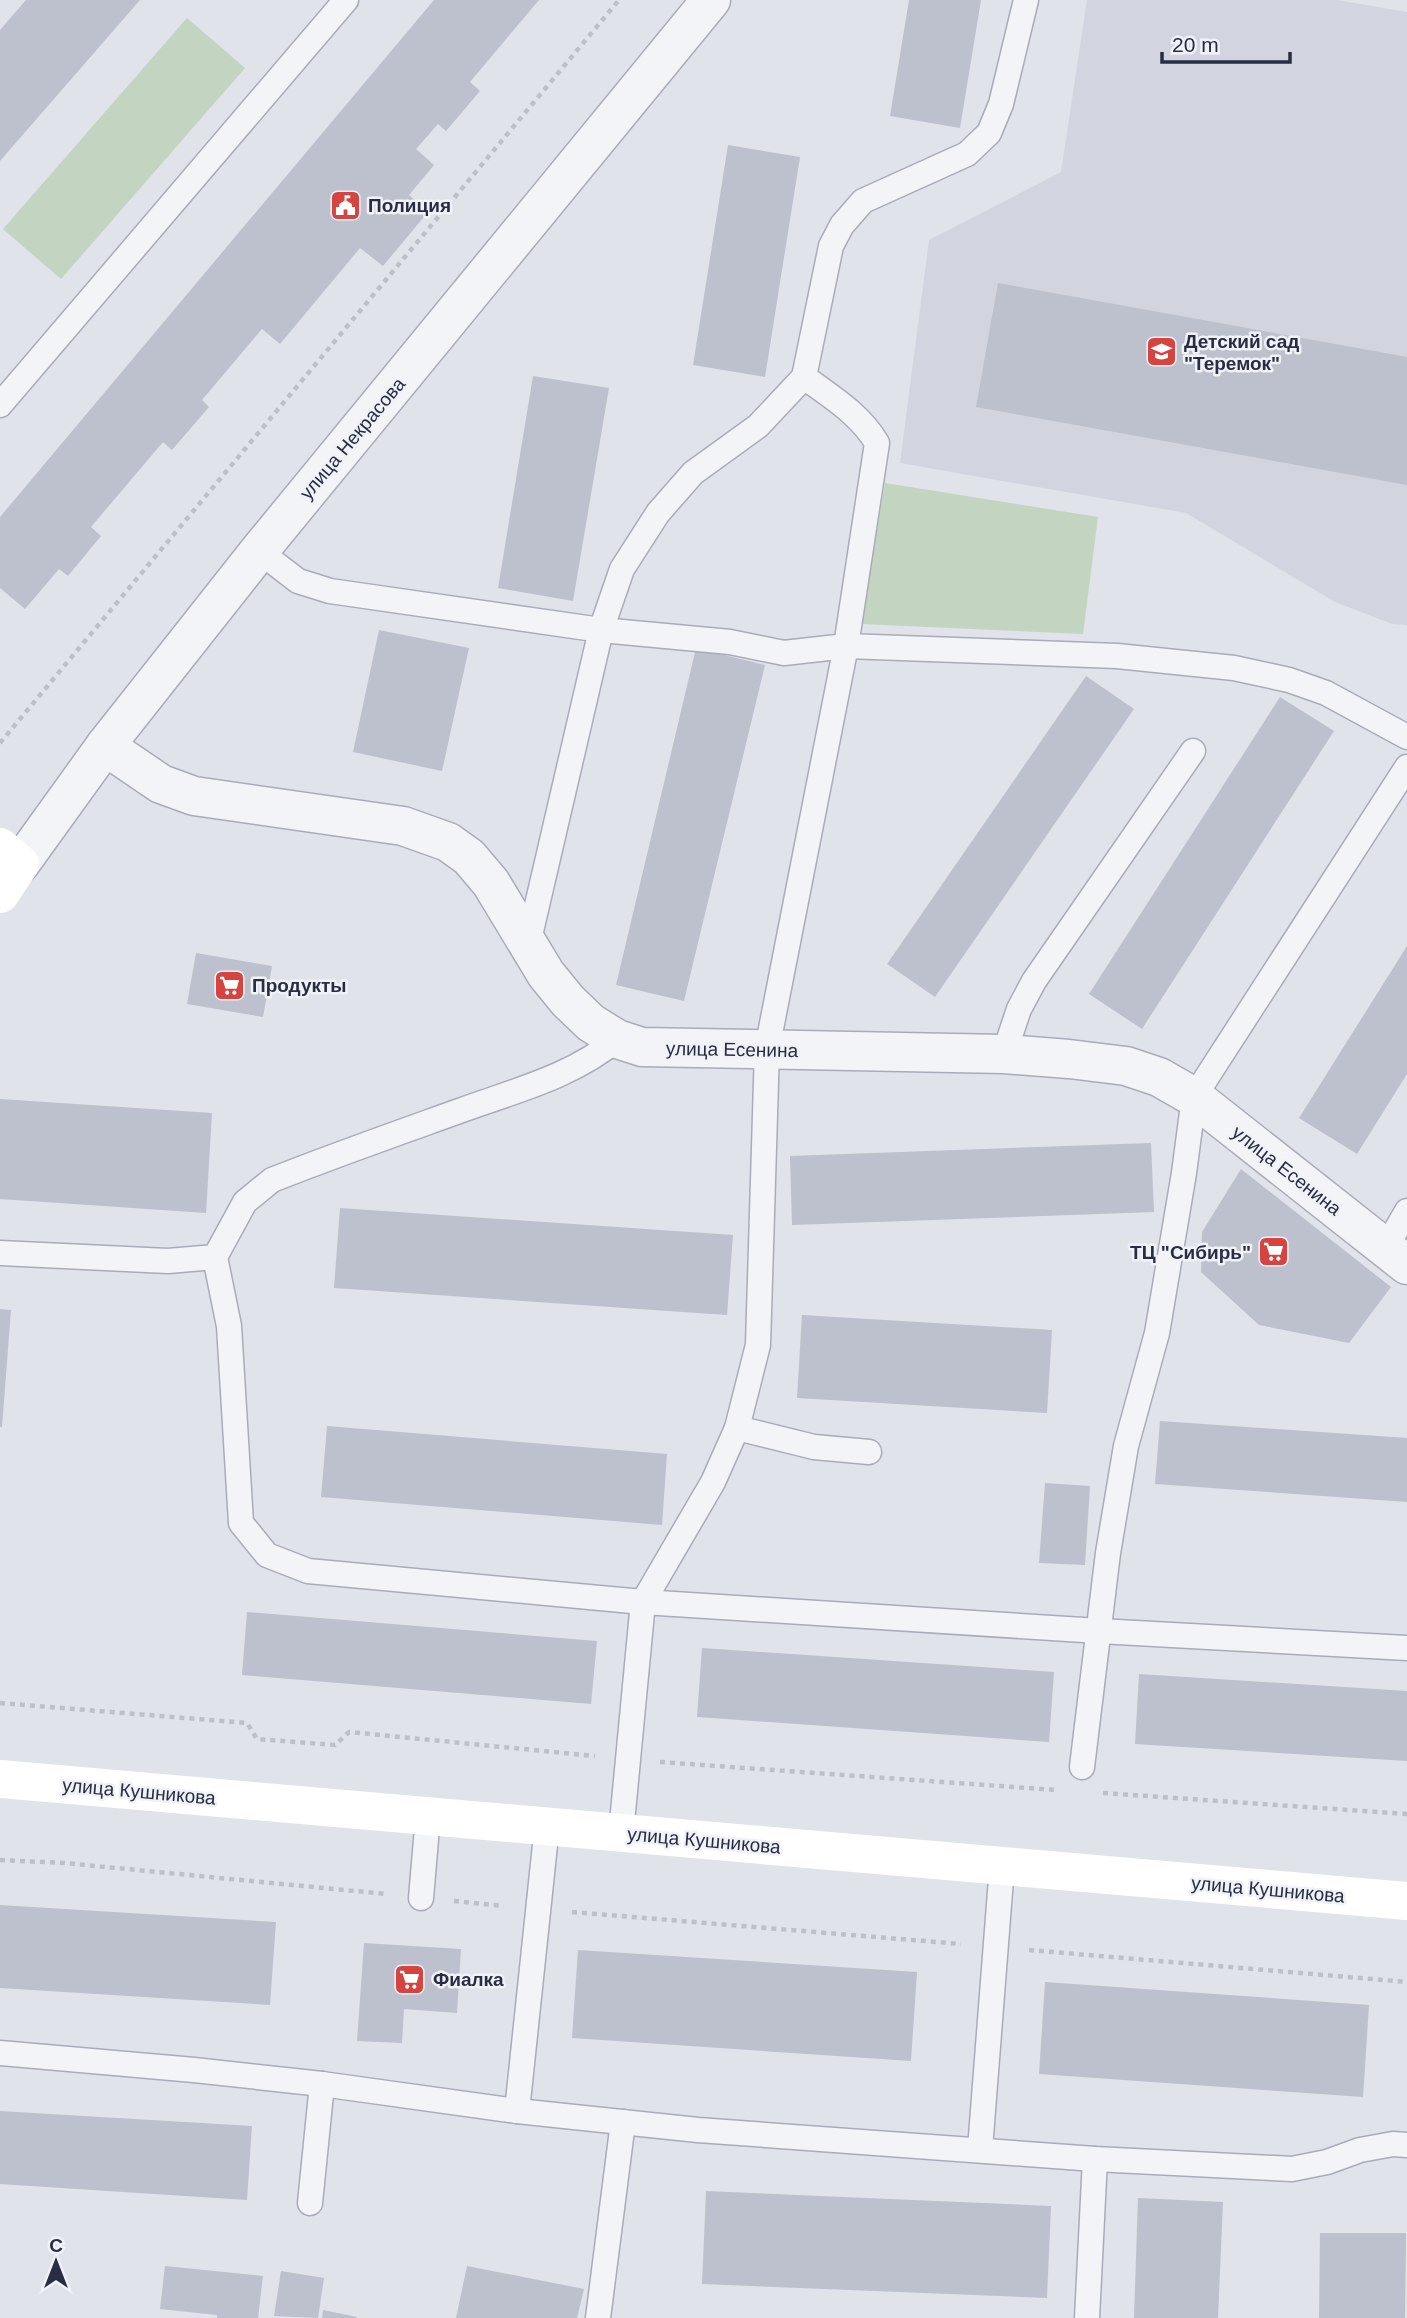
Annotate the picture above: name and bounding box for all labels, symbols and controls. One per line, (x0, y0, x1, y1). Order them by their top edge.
scale bar (1162, 21, 1290, 65)
text: 20 m (1172, 33, 1219, 56)
public building icon: Полиция (328, 188, 362, 222)
place label: Полиция (368, 195, 451, 216)
place label: Детский сад "Теремок" (1184, 331, 1299, 374)
school or university icon: Детский сад "Теремок" (1144, 335, 1178, 369)
street label: улица Некрасова (295, 373, 410, 503)
supermarket icon: Продукты (212, 968, 246, 1002)
place label: Продукты (252, 975, 347, 996)
street label: улица Есенина (666, 1038, 799, 1061)
street label: улица Есенина (1228, 1121, 1346, 1220)
supermarket icon: ТЦ "Сибирь" (1257, 1235, 1291, 1269)
place label: ТЦ "Сибирь" (1130, 1242, 1251, 1263)
street label: улица Кушникова (61, 1774, 217, 1809)
street label: улица Кушникова (626, 1823, 782, 1858)
street label: улица Кушникова (1190, 1872, 1346, 1907)
supermarket icon: Фиалка (393, 1962, 427, 1996)
place label: Фиалка (433, 1969, 504, 1990)
north arrow (21, 2227, 91, 2297)
text: С (49, 2235, 63, 2256)

